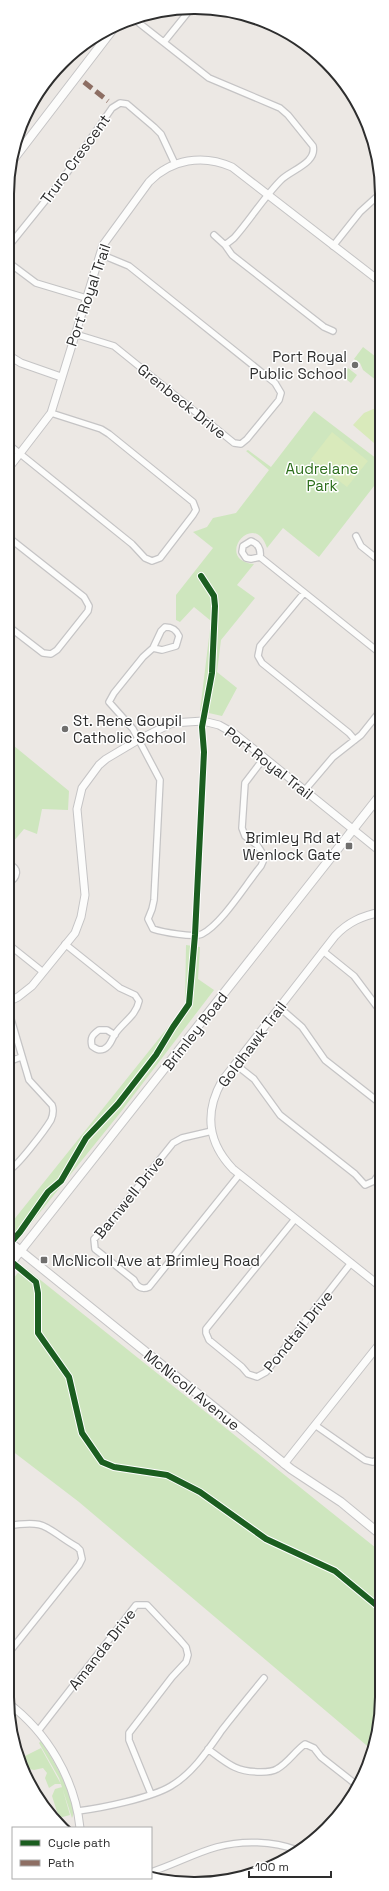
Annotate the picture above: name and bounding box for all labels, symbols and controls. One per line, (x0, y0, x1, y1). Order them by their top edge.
street label: Truro Crescent (36, 110, 114, 208)
street label: Port Royal Trail (62, 241, 114, 349)
place label: Port Royal Public School (249, 347, 347, 383)
street label: Grenbeck Drive (134, 359, 230, 443)
marker: Port Royal Public School (350, 360, 360, 370)
park label: Audrelane Park (286, 459, 359, 495)
place label: St. Rene Goupil Catholic School (73, 711, 186, 747)
street label: Port Royal Trail (221, 723, 317, 803)
marker: St. Rene Goupil Catholic School (60, 724, 70, 734)
place label: Brimley Rd at Wenlock Gate (243, 828, 341, 864)
marker: Brimley Rd at Wenlock Gate (344, 841, 354, 851)
street label: Brimley Road (158, 988, 232, 1074)
street label: Goldhawk Trail (213, 997, 291, 1091)
street label: Barnwell Drive (90, 1152, 168, 1242)
place label: McNicoll Ave at Brimley Road (52, 1251, 260, 1270)
marker: McNicoll Ave at Brimley Road (39, 1255, 49, 1265)
street label: Pondtail Drive (259, 1286, 337, 1376)
street label: McNicoll Avenue (140, 1346, 244, 1435)
street label: Amanda Drive (64, 1604, 140, 1694)
legend (12, 1827, 152, 1879)
text: Cycle path (48, 1835, 110, 1851)
scale bar (249, 1853, 331, 1879)
text: Path (48, 1855, 74, 1871)
text: 100 m (255, 1859, 289, 1875)

